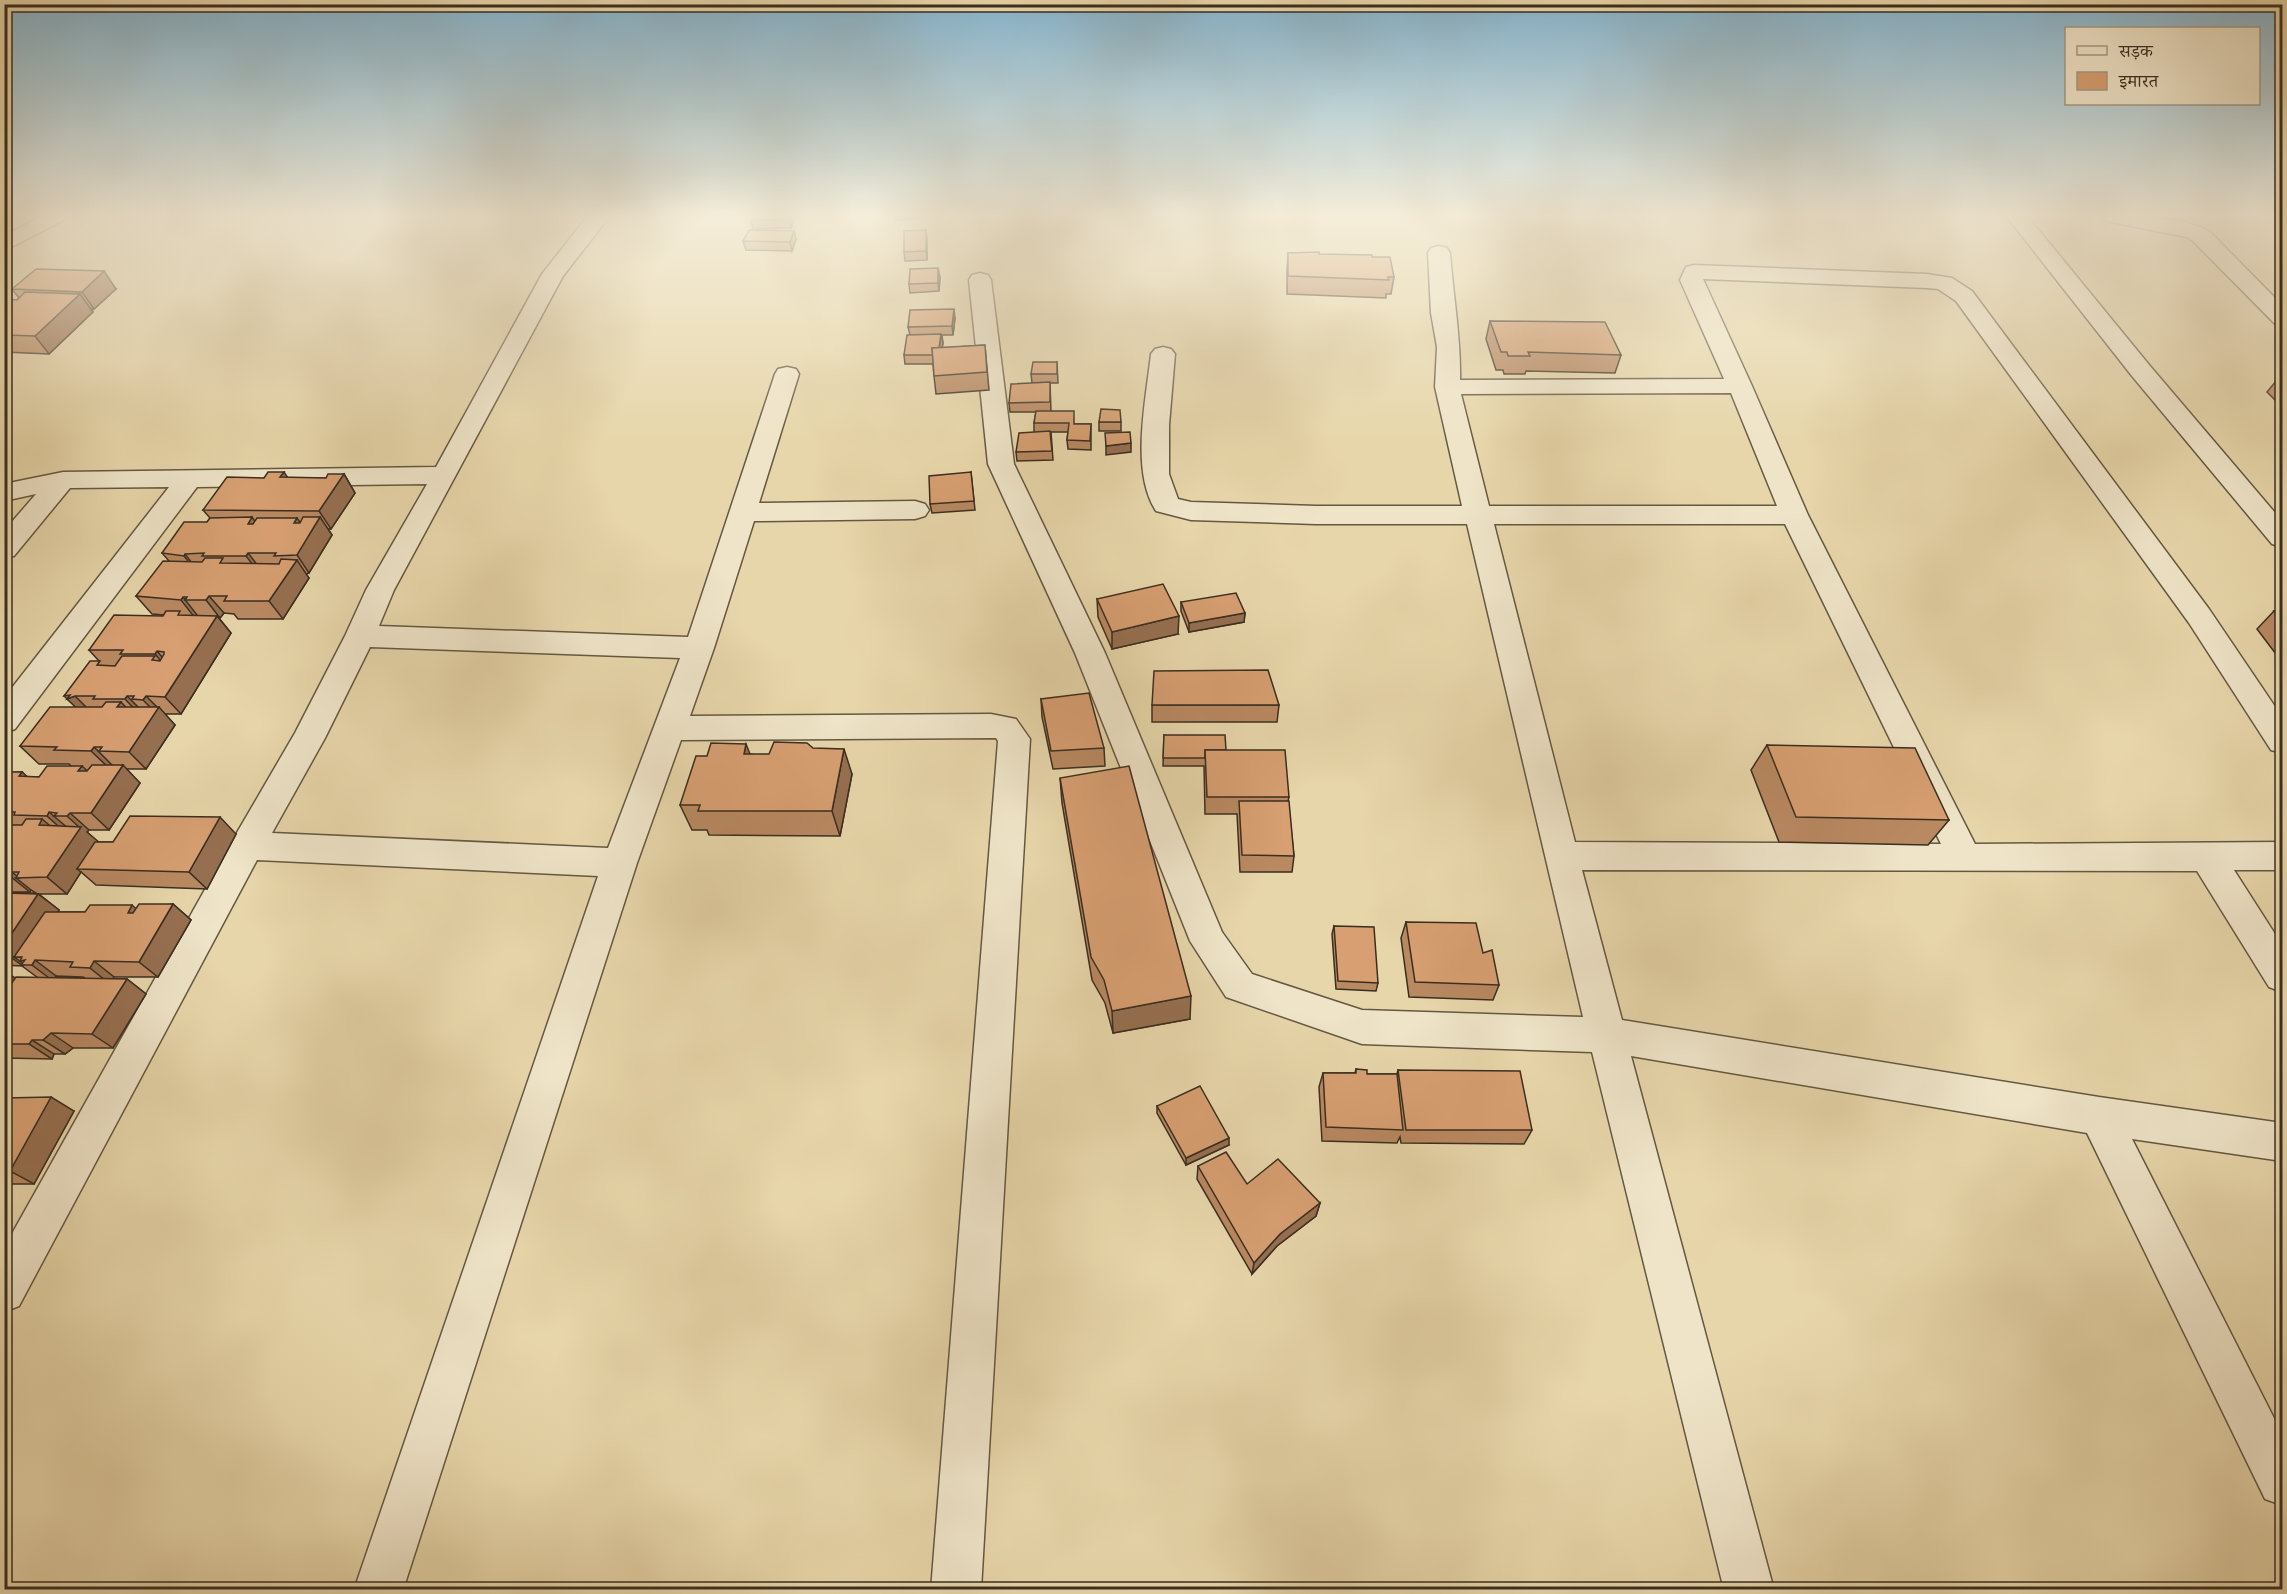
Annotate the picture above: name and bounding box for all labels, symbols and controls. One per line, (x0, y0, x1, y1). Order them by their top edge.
legend (2065, 27, 2260, 105)
text: सड़क (2118, 40, 2154, 62)
text: इमारत (2118, 70, 2159, 92)

